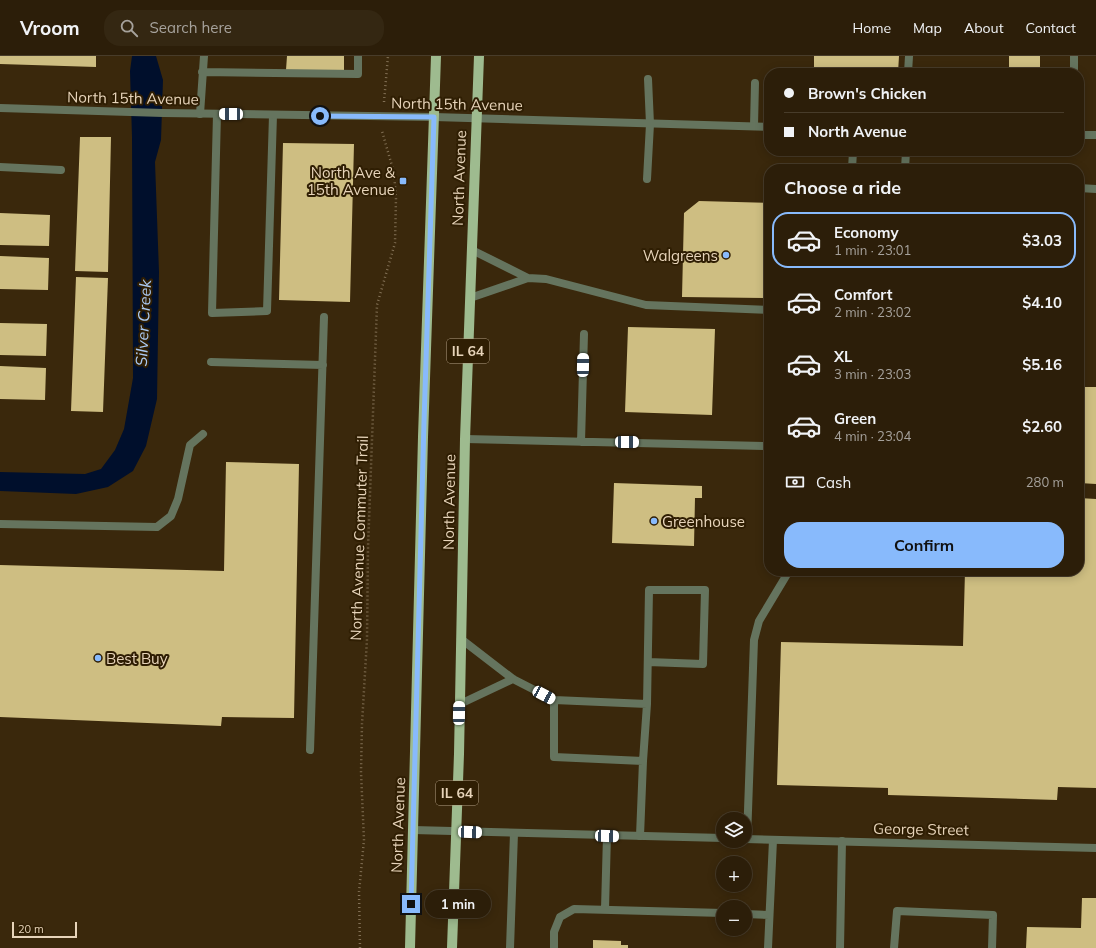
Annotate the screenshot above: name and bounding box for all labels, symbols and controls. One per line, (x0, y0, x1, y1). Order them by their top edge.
search box (104, 10, 384, 46)
text: Vroom (20, 16, 80, 40)
icon: search (118, 17, 140, 39)
text: Search here (150, 18, 232, 37)
text: Home (852, 19, 891, 37)
text: Map (913, 19, 942, 37)
text: About (964, 19, 1004, 37)
text: Contact (1026, 19, 1076, 37)
text: Brown's Chicken (808, 84, 927, 103)
street label: North 15th Avenue (67, 87, 199, 109)
street label: North 15th Avenue (391, 93, 523, 115)
route start (311, 107, 329, 125)
car (219, 108, 243, 120)
text: North Avenue (808, 122, 907, 141)
street label: North Avenue (448, 130, 470, 226)
place label: North Ave & 15th Avenue (307, 163, 396, 199)
marker: North Ave & 15th Avenue (398, 176, 408, 186)
text: Choose a ride (784, 176, 901, 199)
icon: car (786, 222, 822, 258)
text: Economy (834, 223, 899, 242)
text: $3.03 (1022, 231, 1062, 250)
text: 1 min · 23:01 (834, 242, 911, 258)
place label: Walgreens (643, 246, 718, 265)
marker: Walgreens (721, 250, 731, 260)
water label: Silver Creek (131, 278, 155, 367)
icon: car (786, 284, 822, 320)
text: Comfort (834, 285, 892, 304)
text: $4.10 (1022, 293, 1062, 312)
text: 2 min · 23:02 (834, 304, 911, 320)
road number: IL 64 (447, 339, 489, 363)
icon: car (786, 346, 822, 382)
text: XL (834, 347, 852, 366)
car (577, 353, 589, 377)
text: $5.16 (1022, 355, 1062, 374)
text: 3 min · 23:03 (834, 366, 911, 382)
icon: car (786, 408, 822, 444)
text: Green (834, 409, 876, 428)
text: $2.60 (1022, 417, 1062, 436)
text: 4 min · 23:04 (834, 428, 911, 444)
street label: North Avenue Commuter Trail (346, 435, 372, 641)
car (615, 436, 639, 448)
street label: North Avenue (439, 454, 459, 550)
icon: cash (784, 471, 806, 493)
text: Cash (816, 473, 851, 492)
text: 280 m (1026, 474, 1064, 490)
place label: Greenhouse (662, 512, 745, 531)
marker: Greenhouse (649, 516, 659, 526)
button: Confirm (784, 522, 1064, 568)
place label: Best Buy (106, 649, 168, 668)
marker: Best Buy (93, 653, 103, 663)
car (531, 684, 557, 706)
car (453, 701, 465, 725)
street label: North Avenue (387, 777, 409, 873)
road number: IL 64 (436, 781, 478, 805)
map controls (716, 812, 752, 936)
button: layers (716, 812, 752, 848)
street label: George Street (873, 819, 969, 839)
car (458, 826, 482, 838)
car (595, 830, 619, 842)
button: + (716, 856, 752, 892)
callout: 1 min (425, 890, 491, 918)
route end (402, 895, 420, 913)
text: 1 min (441, 896, 475, 912)
button: − (716, 900, 752, 936)
scale bar (12, 920, 77, 939)
text: 20 m (18, 922, 44, 936)

